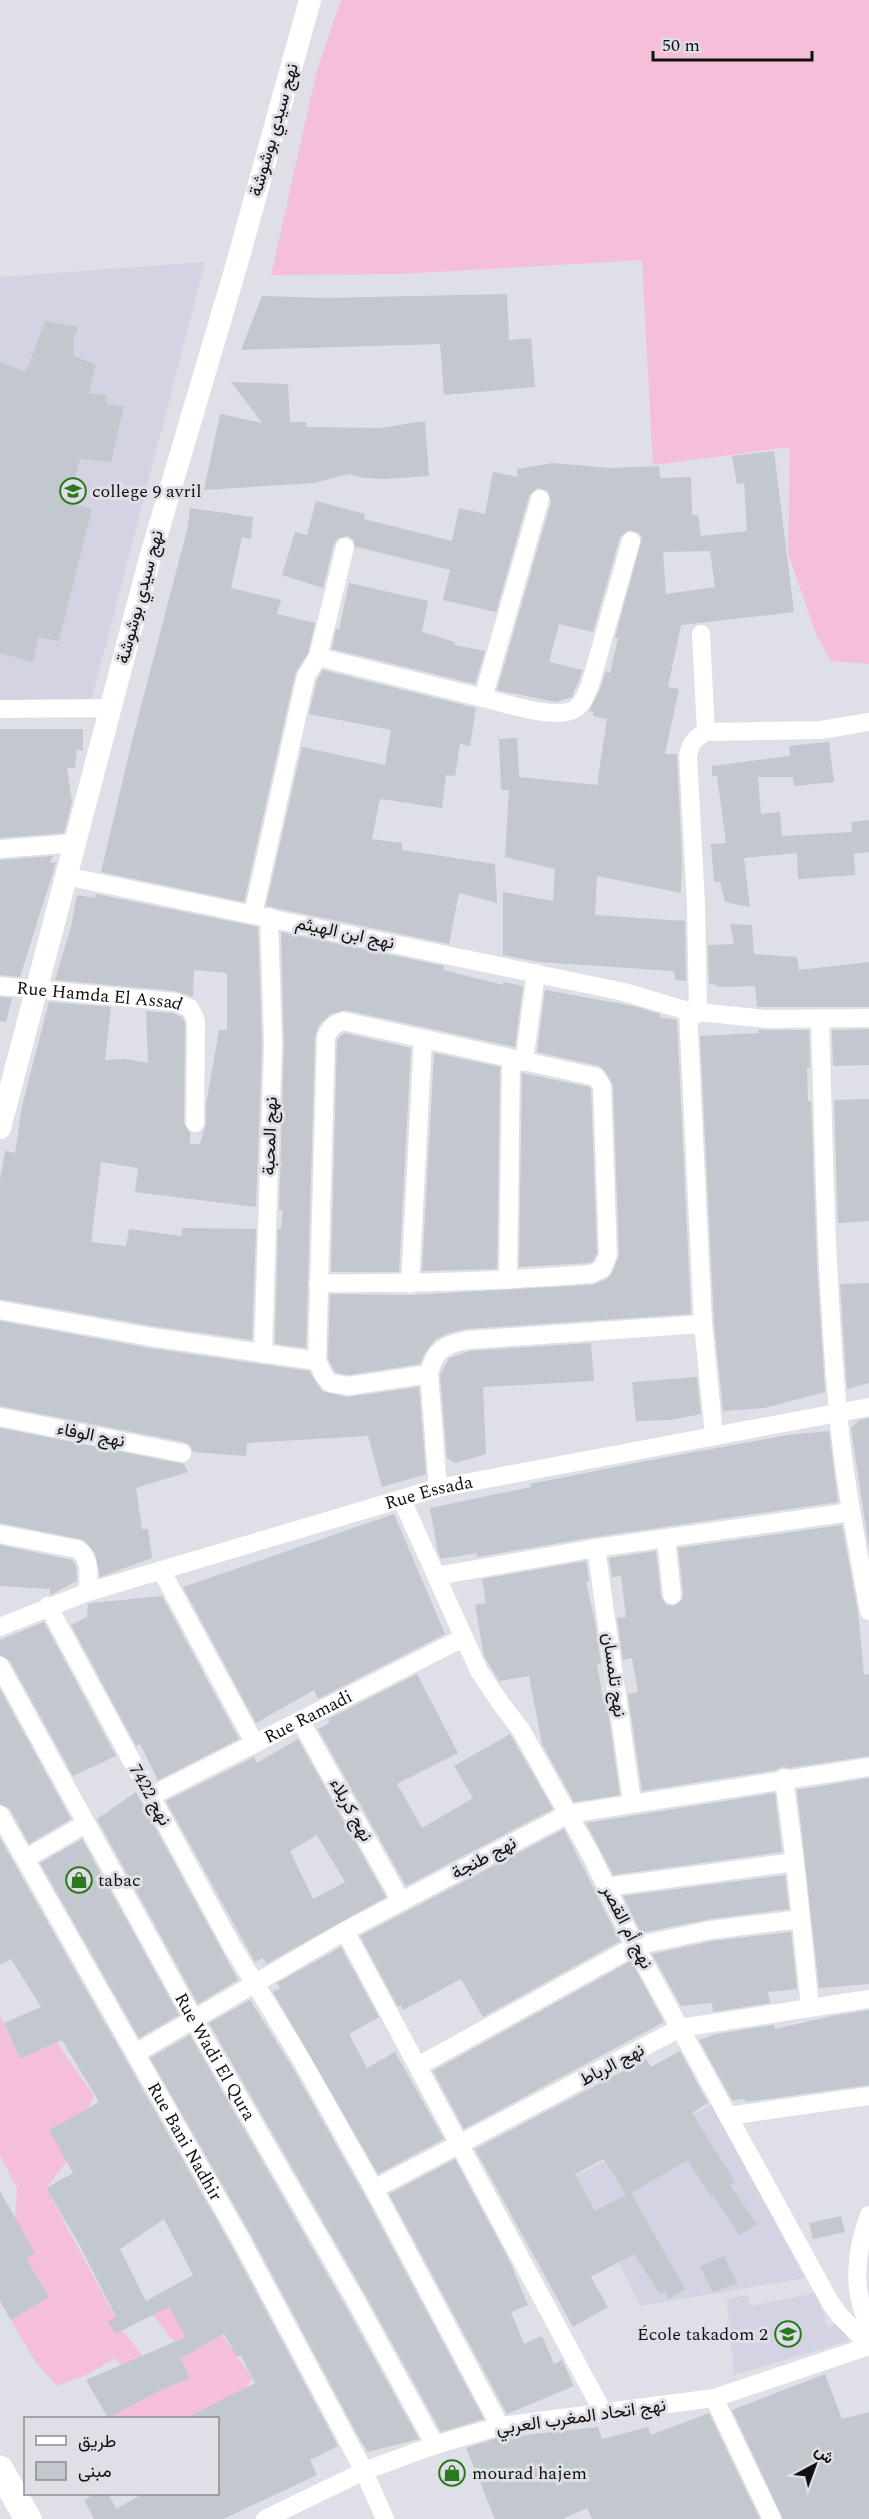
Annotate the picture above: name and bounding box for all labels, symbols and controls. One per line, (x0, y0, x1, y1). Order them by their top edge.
scale bar (653, 24, 812, 62)
text: 50 m (662, 32, 700, 59)
street label: نهج سيدي بوشوشة (242, 60, 307, 200)
school or university icon: college 9 avril (58, 476, 88, 506)
place label: college 9 avril (92, 478, 202, 505)
street label: نهج سيدي بوشوشة (109, 527, 172, 667)
street label: نهج ابن الهيثم (293, 909, 397, 957)
street label: Rue Hamda El Assad (15, 974, 187, 1017)
street label: نهج المحبة (255, 1096, 285, 1176)
street label: نهج الوفاء (55, 1415, 127, 1455)
street label: Rue Essada (382, 1468, 475, 1517)
street label: نهج تلمسان (595, 1631, 633, 1719)
street label: Rue Ramadi (259, 1683, 357, 1750)
street label: نهج 7422 (122, 1759, 178, 1831)
street label: نهج كربلاء (322, 1773, 380, 1847)
street label: نهج طنجة (447, 1830, 521, 1886)
shop icon: tabac (64, 1865, 94, 1895)
place label: tabac (98, 1867, 141, 1894)
street label: نهج أم القصر (594, 1879, 660, 1974)
street label: Rue Wadi El Qura (168, 1988, 263, 2126)
street label: نهج الرباط (575, 2037, 649, 2093)
street label: Rue Bani Nadhir (141, 2077, 229, 2206)
school or university icon: École takadom 2 (773, 2319, 803, 2349)
place label: École takadom 2 (637, 2321, 768, 2348)
street label: نهج اتحاد المغرب العربي (494, 2392, 668, 2443)
legend (24, 2417, 219, 2495)
text: طريق (78, 2428, 116, 2455)
north arrow (785, 2435, 845, 2495)
text: ش (809, 2439, 839, 2470)
text: مبنى (78, 2458, 112, 2485)
shop icon: mourad hajem (437, 2458, 467, 2488)
place label: mourad hajem (472, 2460, 587, 2487)

